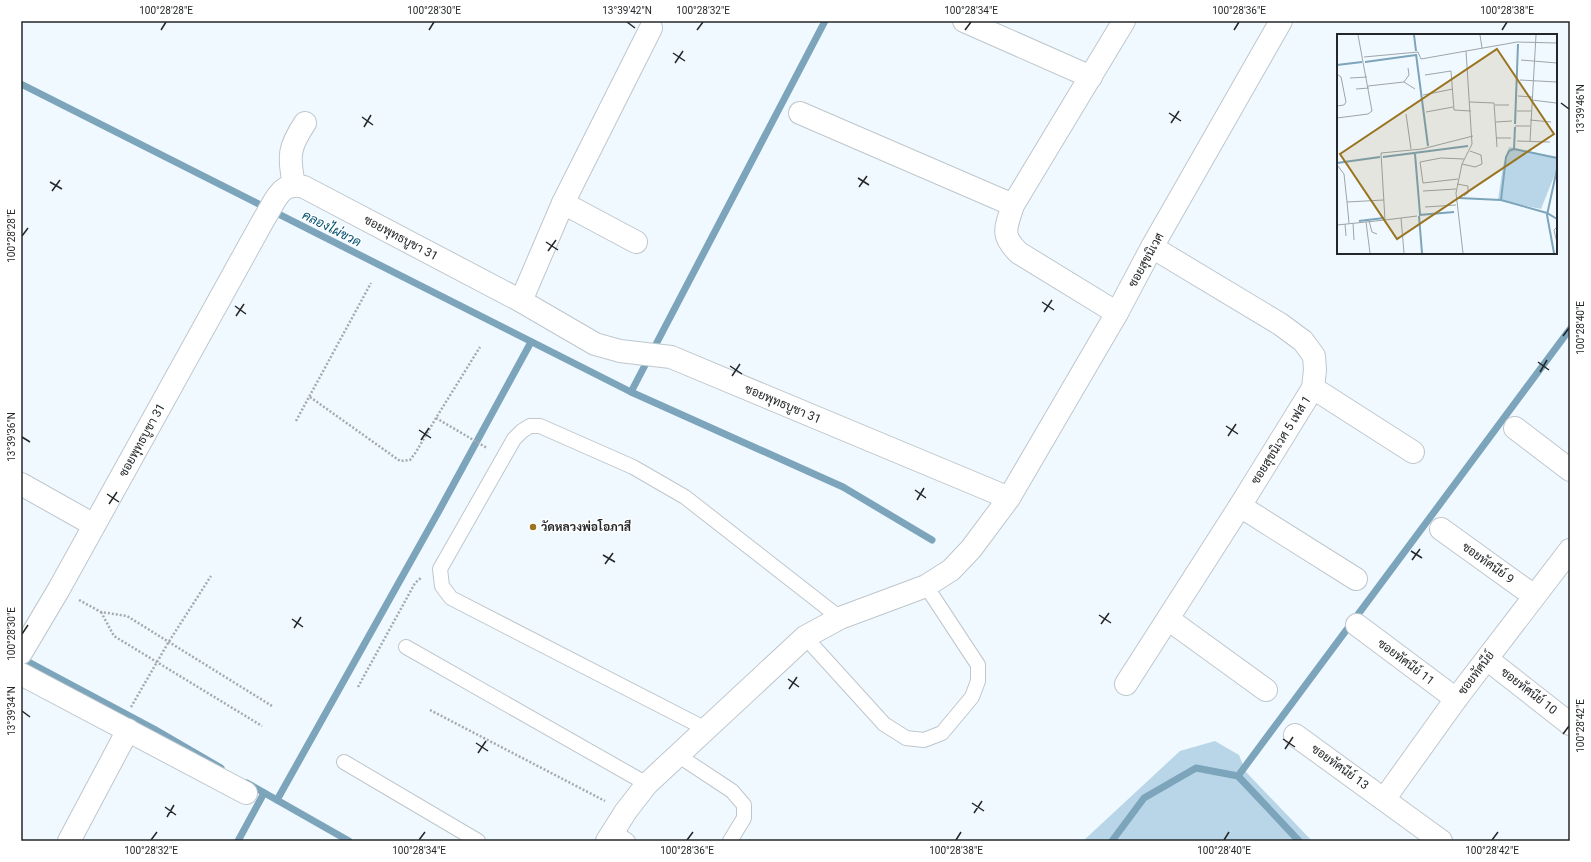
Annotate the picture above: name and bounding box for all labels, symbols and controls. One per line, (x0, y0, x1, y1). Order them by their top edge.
text: 100°28'28"E (139, 5, 193, 16)
text: 100°28'30"E (407, 5, 461, 16)
text: 13°39'42"N (602, 5, 652, 16)
text: 100°28'32"E (676, 5, 730, 16)
text: 100°28'34"E (944, 5, 998, 16)
text: 100°28'36"E (1212, 5, 1266, 16)
text: 100°28'38"E (1480, 5, 1534, 16)
inset map (1337, 34, 1557, 254)
text: 13°39'46"N (1575, 84, 1586, 134)
water label: คลองไผ่ขวด (300, 206, 364, 250)
text: 100°28'28"E (6, 209, 17, 263)
street label: ซอยพุทธบูชา 31 (361, 213, 440, 265)
street label: ซอยสุขนิเวศ (1125, 230, 1168, 291)
text: 100°28'40"E (1575, 301, 1586, 355)
street label: ซอยพุทธบูชา 31 (742, 382, 823, 428)
street label: ซอยสุขนิเวศ 5 เฟส 1 (1248, 393, 1316, 488)
street label: ซอยพุทธบูชา 31 (116, 401, 170, 480)
text: 13°39'36"N (6, 412, 17, 462)
place label: วัดหลวงพ่อโอภาสี (541, 519, 631, 534)
marker: วัดหลวงพ่อโอภาสี (528, 522, 538, 532)
street label: ซอยทัศนีย์ 9 (1459, 539, 1517, 586)
text: 100°28'30"E (6, 607, 17, 661)
street label: ซอยทัศนีย์ 11 (1375, 635, 1438, 688)
street label: ซอยทัศนีย์ (1454, 648, 1497, 698)
street label: ซอยทัศนีย์ 10 (1498, 664, 1561, 717)
text: 13°39'34"N (6, 686, 17, 736)
text: 100°28'42"E (1575, 699, 1586, 753)
street label: ซอยทัศนีย์ 13 (1309, 741, 1372, 792)
text: 100°28'32"E (124, 845, 178, 856)
text: 100°28'34"E (392, 845, 446, 856)
text: 100°28'36"E (660, 845, 714, 856)
text: 100°28'38"E (929, 845, 983, 856)
text: 100°28'40"E (1197, 845, 1251, 856)
text: 100°28'42"E (1465, 845, 1519, 856)

